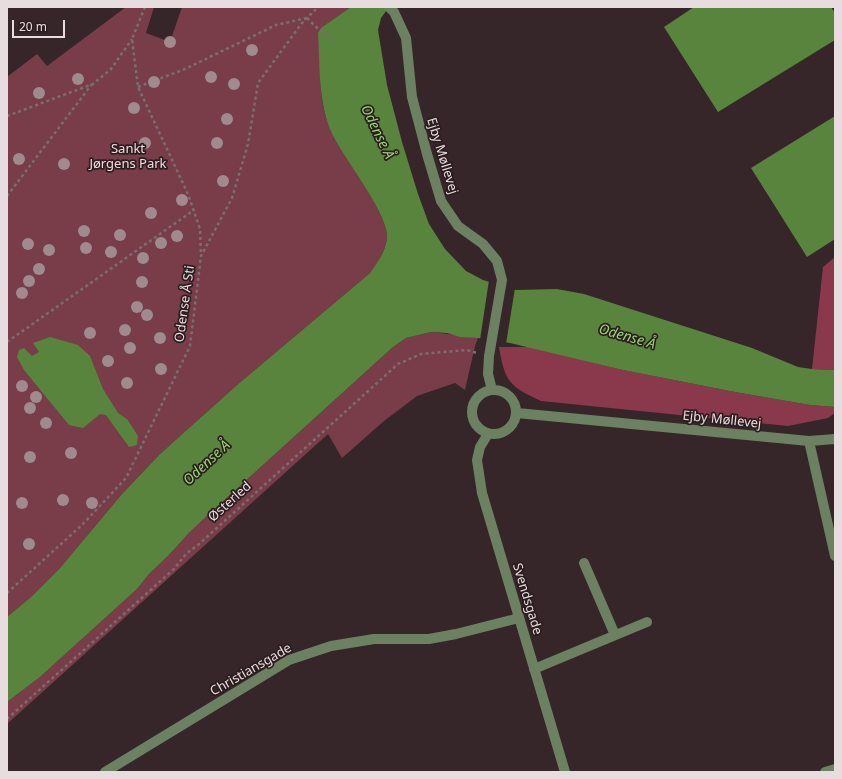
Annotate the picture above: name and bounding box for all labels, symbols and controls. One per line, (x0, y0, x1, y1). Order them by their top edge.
scale bar (14, 12, 67, 38)
text: 20 m (19, 18, 47, 35)
water label: Odense Å (357, 102, 397, 162)
street label: Ejby Møllevej (423, 116, 461, 196)
park label: Sankt Jørgens Park (89, 141, 167, 172)
street label: Odense Å Sti (172, 265, 198, 343)
water label: Odense Å (597, 321, 657, 353)
street label: Ejby Møllevej (682, 408, 762, 432)
water label: Odense Å (180, 437, 234, 489)
street label: Østerled (205, 479, 255, 525)
street label: Svendsgade (509, 561, 545, 637)
street label: Christiansgade (208, 640, 294, 700)

